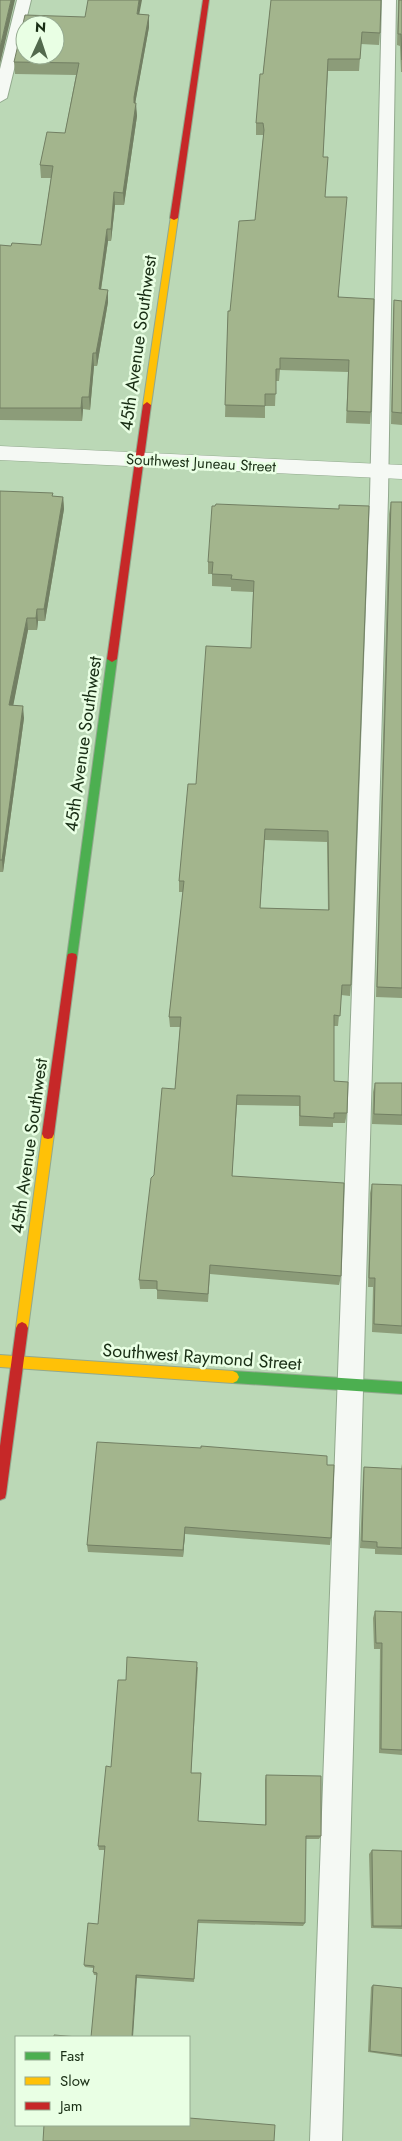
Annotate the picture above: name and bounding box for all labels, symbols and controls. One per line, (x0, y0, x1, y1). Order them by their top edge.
north arrow (15, 15, 65, 65)
text: N (35, 17, 47, 37)
street label: 45th Avenue Southwest (113, 253, 163, 432)
street label: Southwest Juneau Street (126, 448, 277, 478)
street label: 45th Avenue Southwest (58, 654, 108, 833)
street label: 45th Avenue Southwest (4, 1056, 54, 1235)
street label: Southwest Raymond Street (102, 1337, 303, 1377)
legend (15, 2036, 190, 2126)
text: Fast (60, 2045, 84, 2067)
text: Slow (60, 2070, 91, 2092)
text: Jam (58, 2095, 83, 2117)

